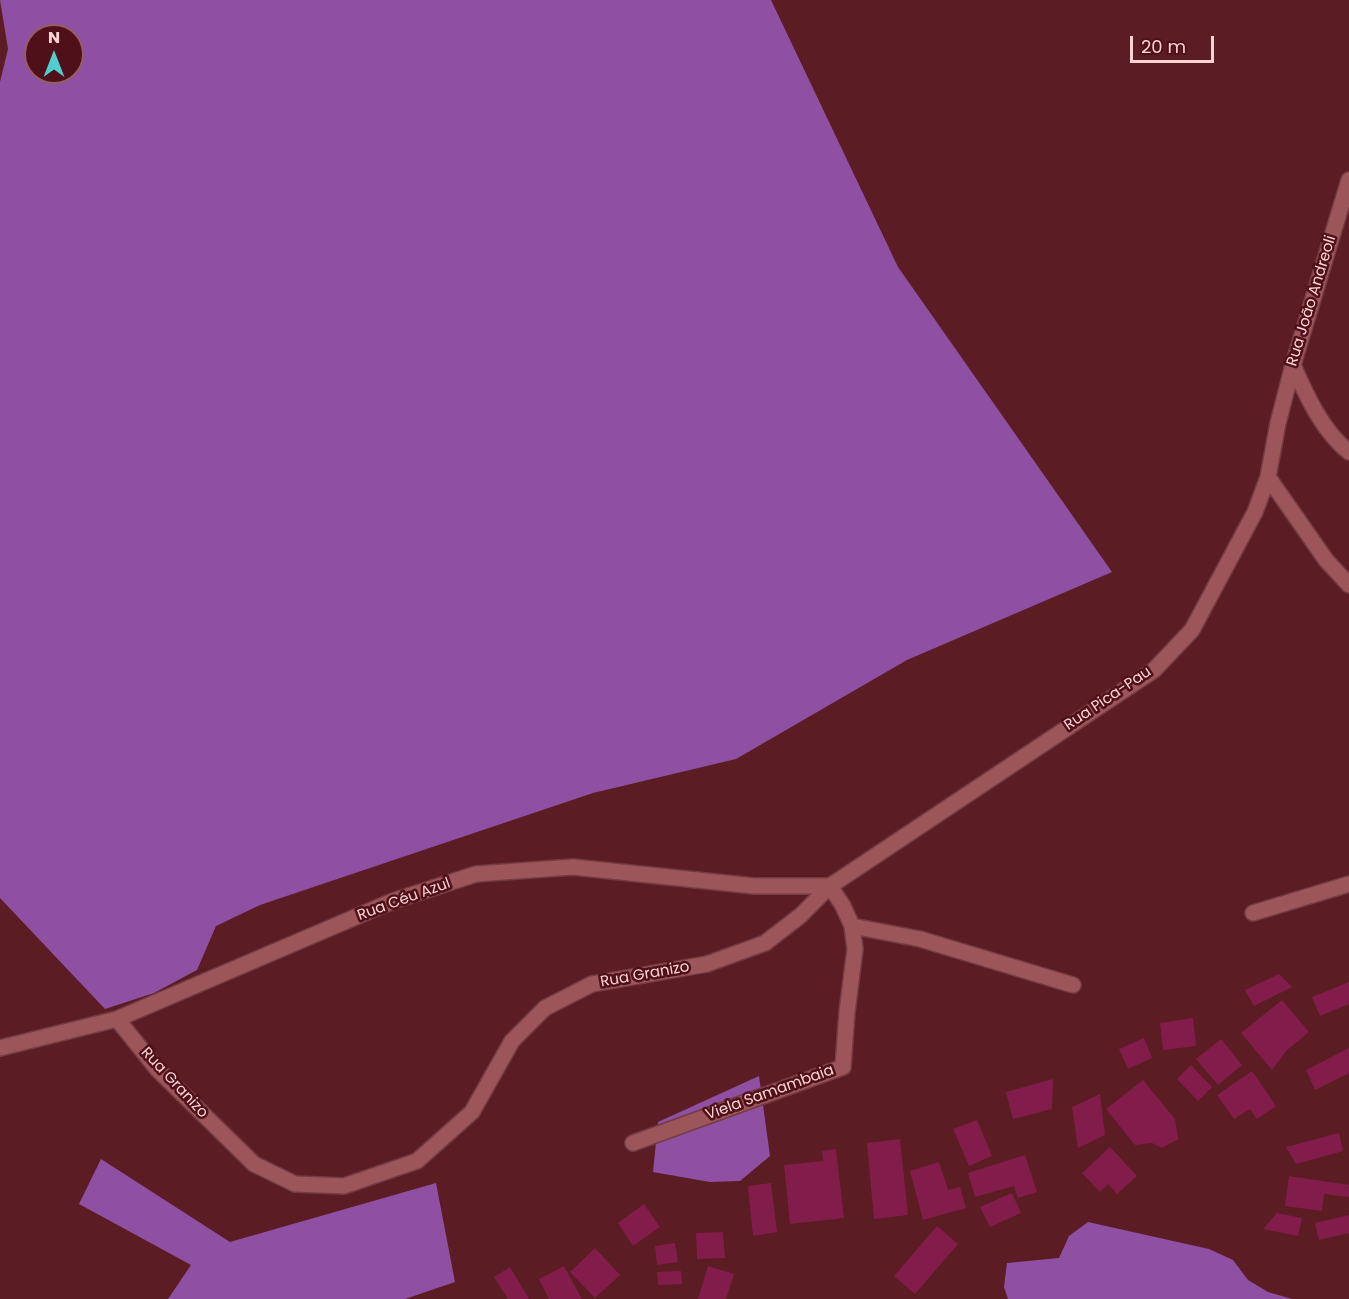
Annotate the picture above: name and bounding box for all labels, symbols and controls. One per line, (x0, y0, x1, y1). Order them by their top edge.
north arrow (24, 24, 84, 84)
scale bar (1133, 24, 1217, 62)
text: N (48, 26, 60, 49)
text: 20 m (1141, 34, 1186, 59)
street label: Rua João Andreoli (1284, 233, 1340, 369)
street label: Rua Pica-Pau (1061, 663, 1155, 735)
street label: Rua Céu Azul (355, 875, 453, 925)
street label: Rua Granizo (599, 958, 691, 992)
street label: Rua Granizo (137, 1044, 211, 1122)
street label: Viela Samambaia (703, 1061, 837, 1125)

